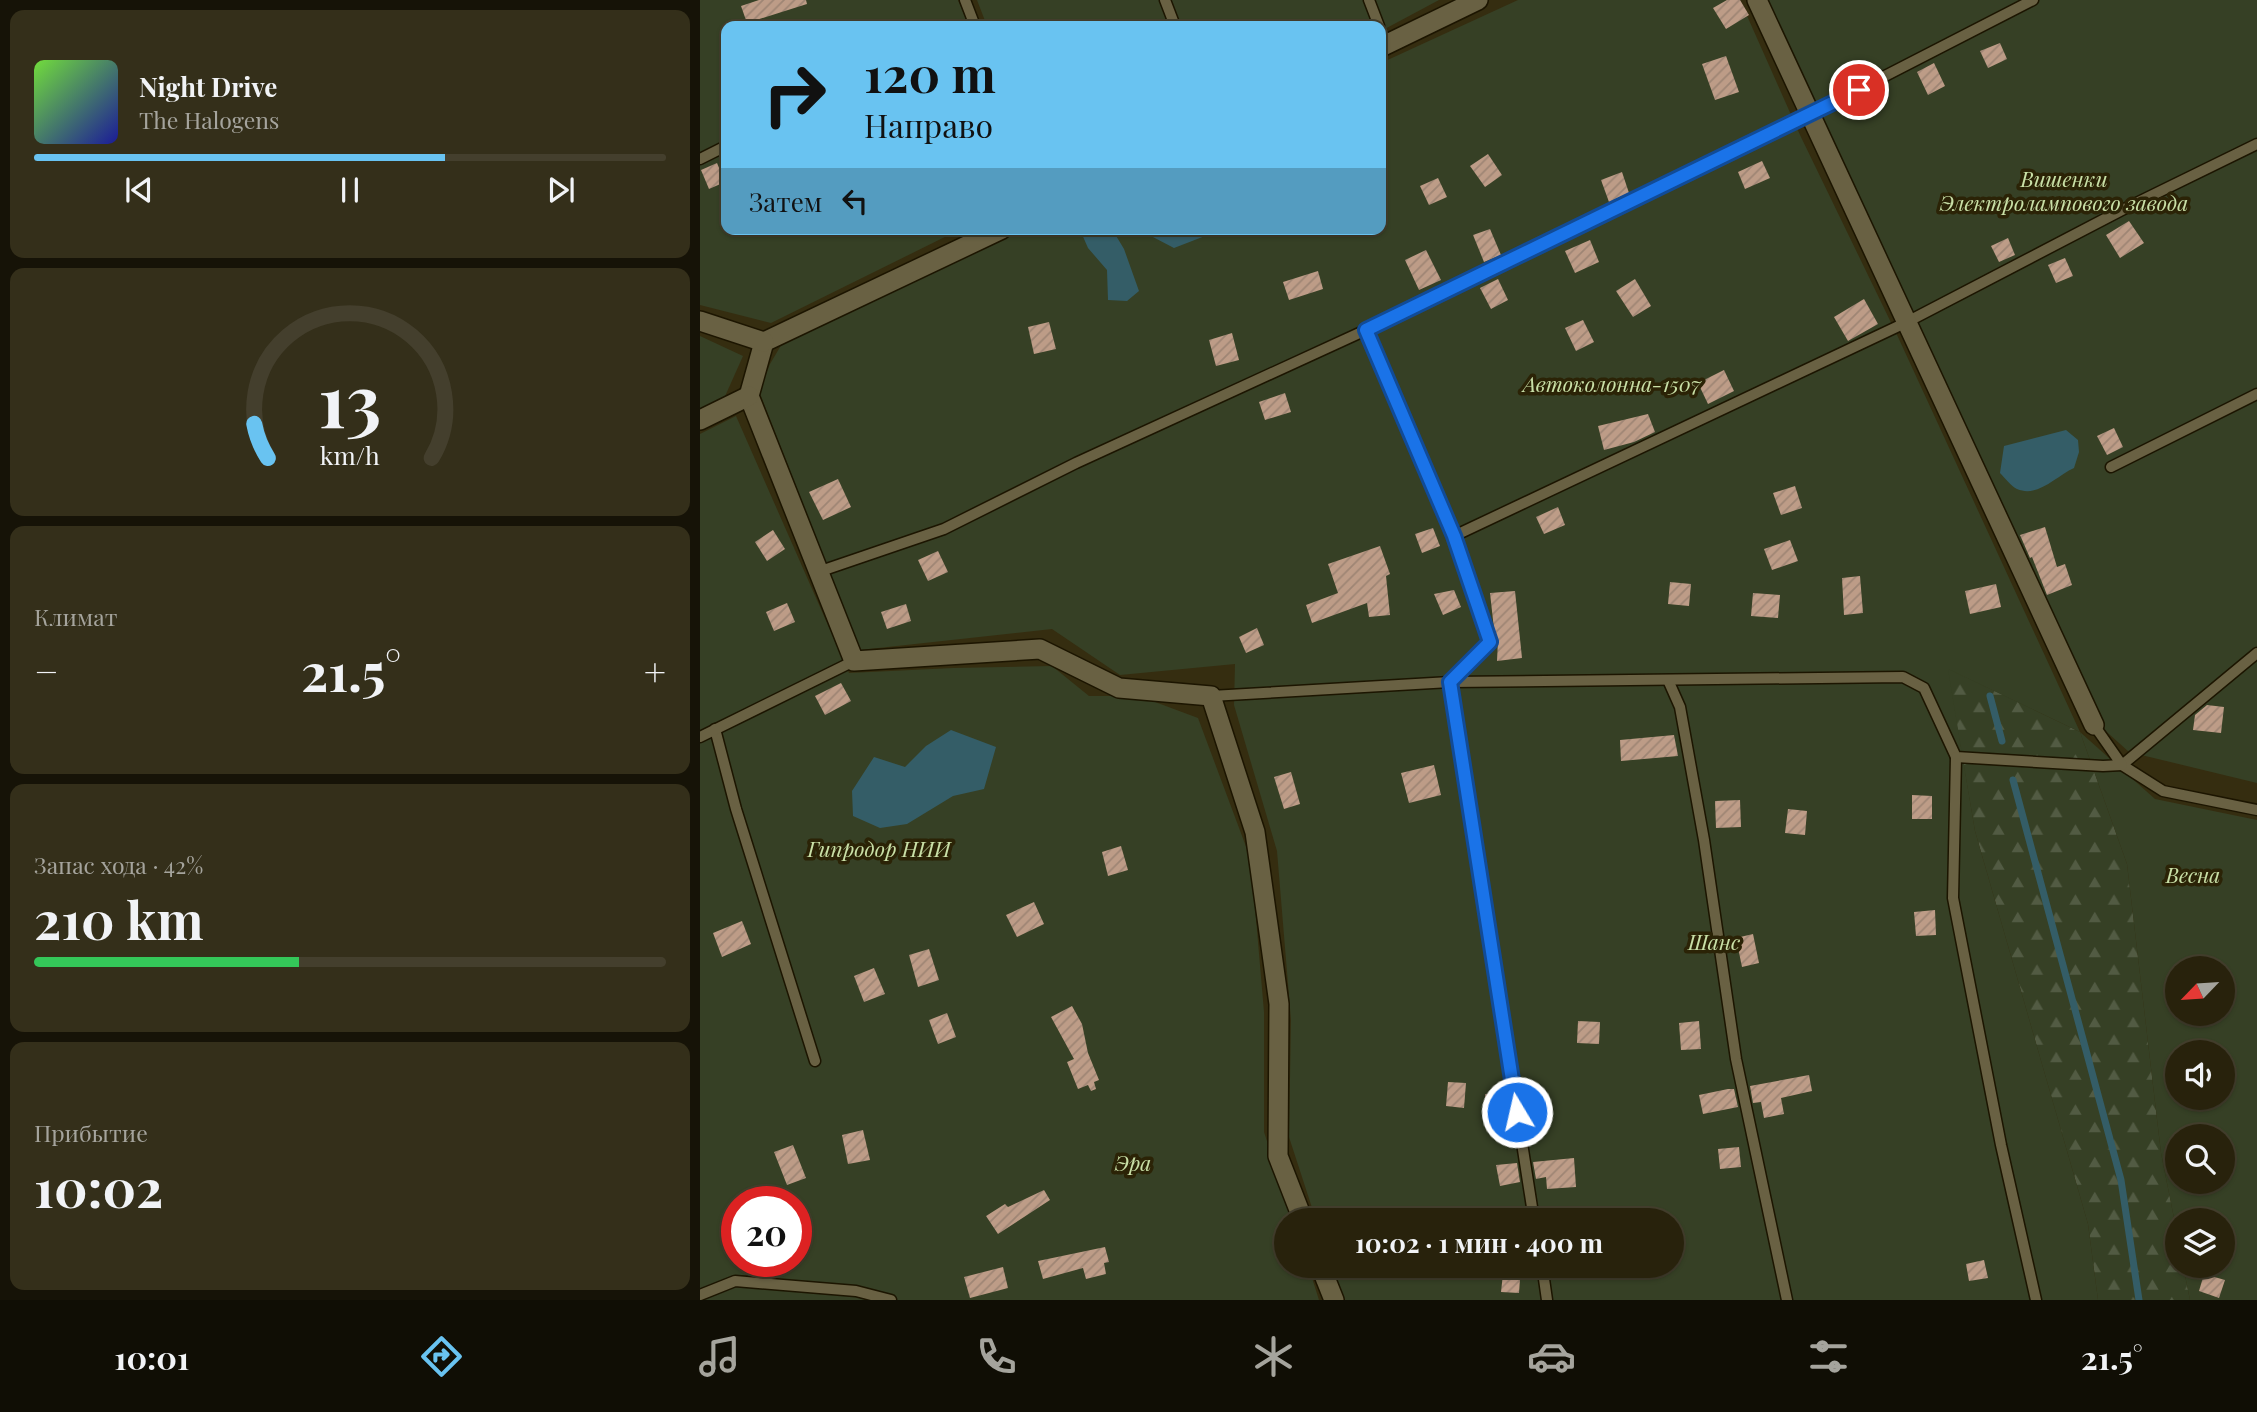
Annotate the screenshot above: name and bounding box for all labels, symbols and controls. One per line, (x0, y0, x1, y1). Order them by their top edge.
text: 120 m (864, 40, 996, 105)
icon: right (749, 49, 840, 140)
pin (1829, 60, 1889, 120)
text: Night Drive (139, 69, 277, 104)
icon: arrive (1840, 71, 1878, 109)
text: Направо (864, 103, 993, 146)
text: The Halogens (139, 104, 279, 135)
park label: Вишенки Электролампового завода (1939, 164, 2188, 216)
icon: previous (120, 171, 158, 209)
icon: pause (331, 171, 369, 209)
icon: next (542, 171, 580, 209)
icon: left (836, 182, 874, 220)
text: Затем (749, 184, 822, 219)
text: 13 (319, 349, 381, 446)
park label: Автоколонна-1507 (1521, 369, 1703, 397)
text: km/h (320, 438, 380, 471)
text: Климат (34, 601, 117, 632)
text: 21.5° (301, 636, 401, 705)
text: − (34, 645, 59, 696)
text: + (644, 645, 666, 696)
park label: Гипродор НИИ (806, 834, 952, 862)
text: Запас хода · 42% (34, 849, 203, 880)
park label: Весна (2165, 860, 2220, 888)
text: 210 km (34, 884, 204, 953)
park label: Шанс (1687, 927, 1740, 955)
north arrow (2165, 956, 2235, 1026)
map controls (2165, 956, 2235, 1278)
button: sound (2165, 1040, 2235, 1110)
position arrow (1480, 1075, 1554, 1149)
text: Прибытие (34, 1117, 148, 1148)
button: search (2165, 1124, 2235, 1194)
park label: Эра (1114, 1148, 1151, 1176)
text: 10:02 (34, 1152, 163, 1221)
speed limit sign: 20 (721, 1186, 812, 1277)
button: layers (2165, 1208, 2235, 1278)
text: 10:02 · 1 мин · 400 m (1355, 1225, 1603, 1260)
icon: directions (417, 1332, 466, 1381)
icon: music (695, 1332, 744, 1381)
icon: phone (972, 1332, 1021, 1381)
icon: climate (1249, 1332, 1298, 1381)
icon: car (1527, 1332, 1576, 1381)
icon: filters (1804, 1332, 1853, 1381)
text: 10:01 (114, 1335, 189, 1378)
text: 21.5° (2081, 1335, 2143, 1378)

